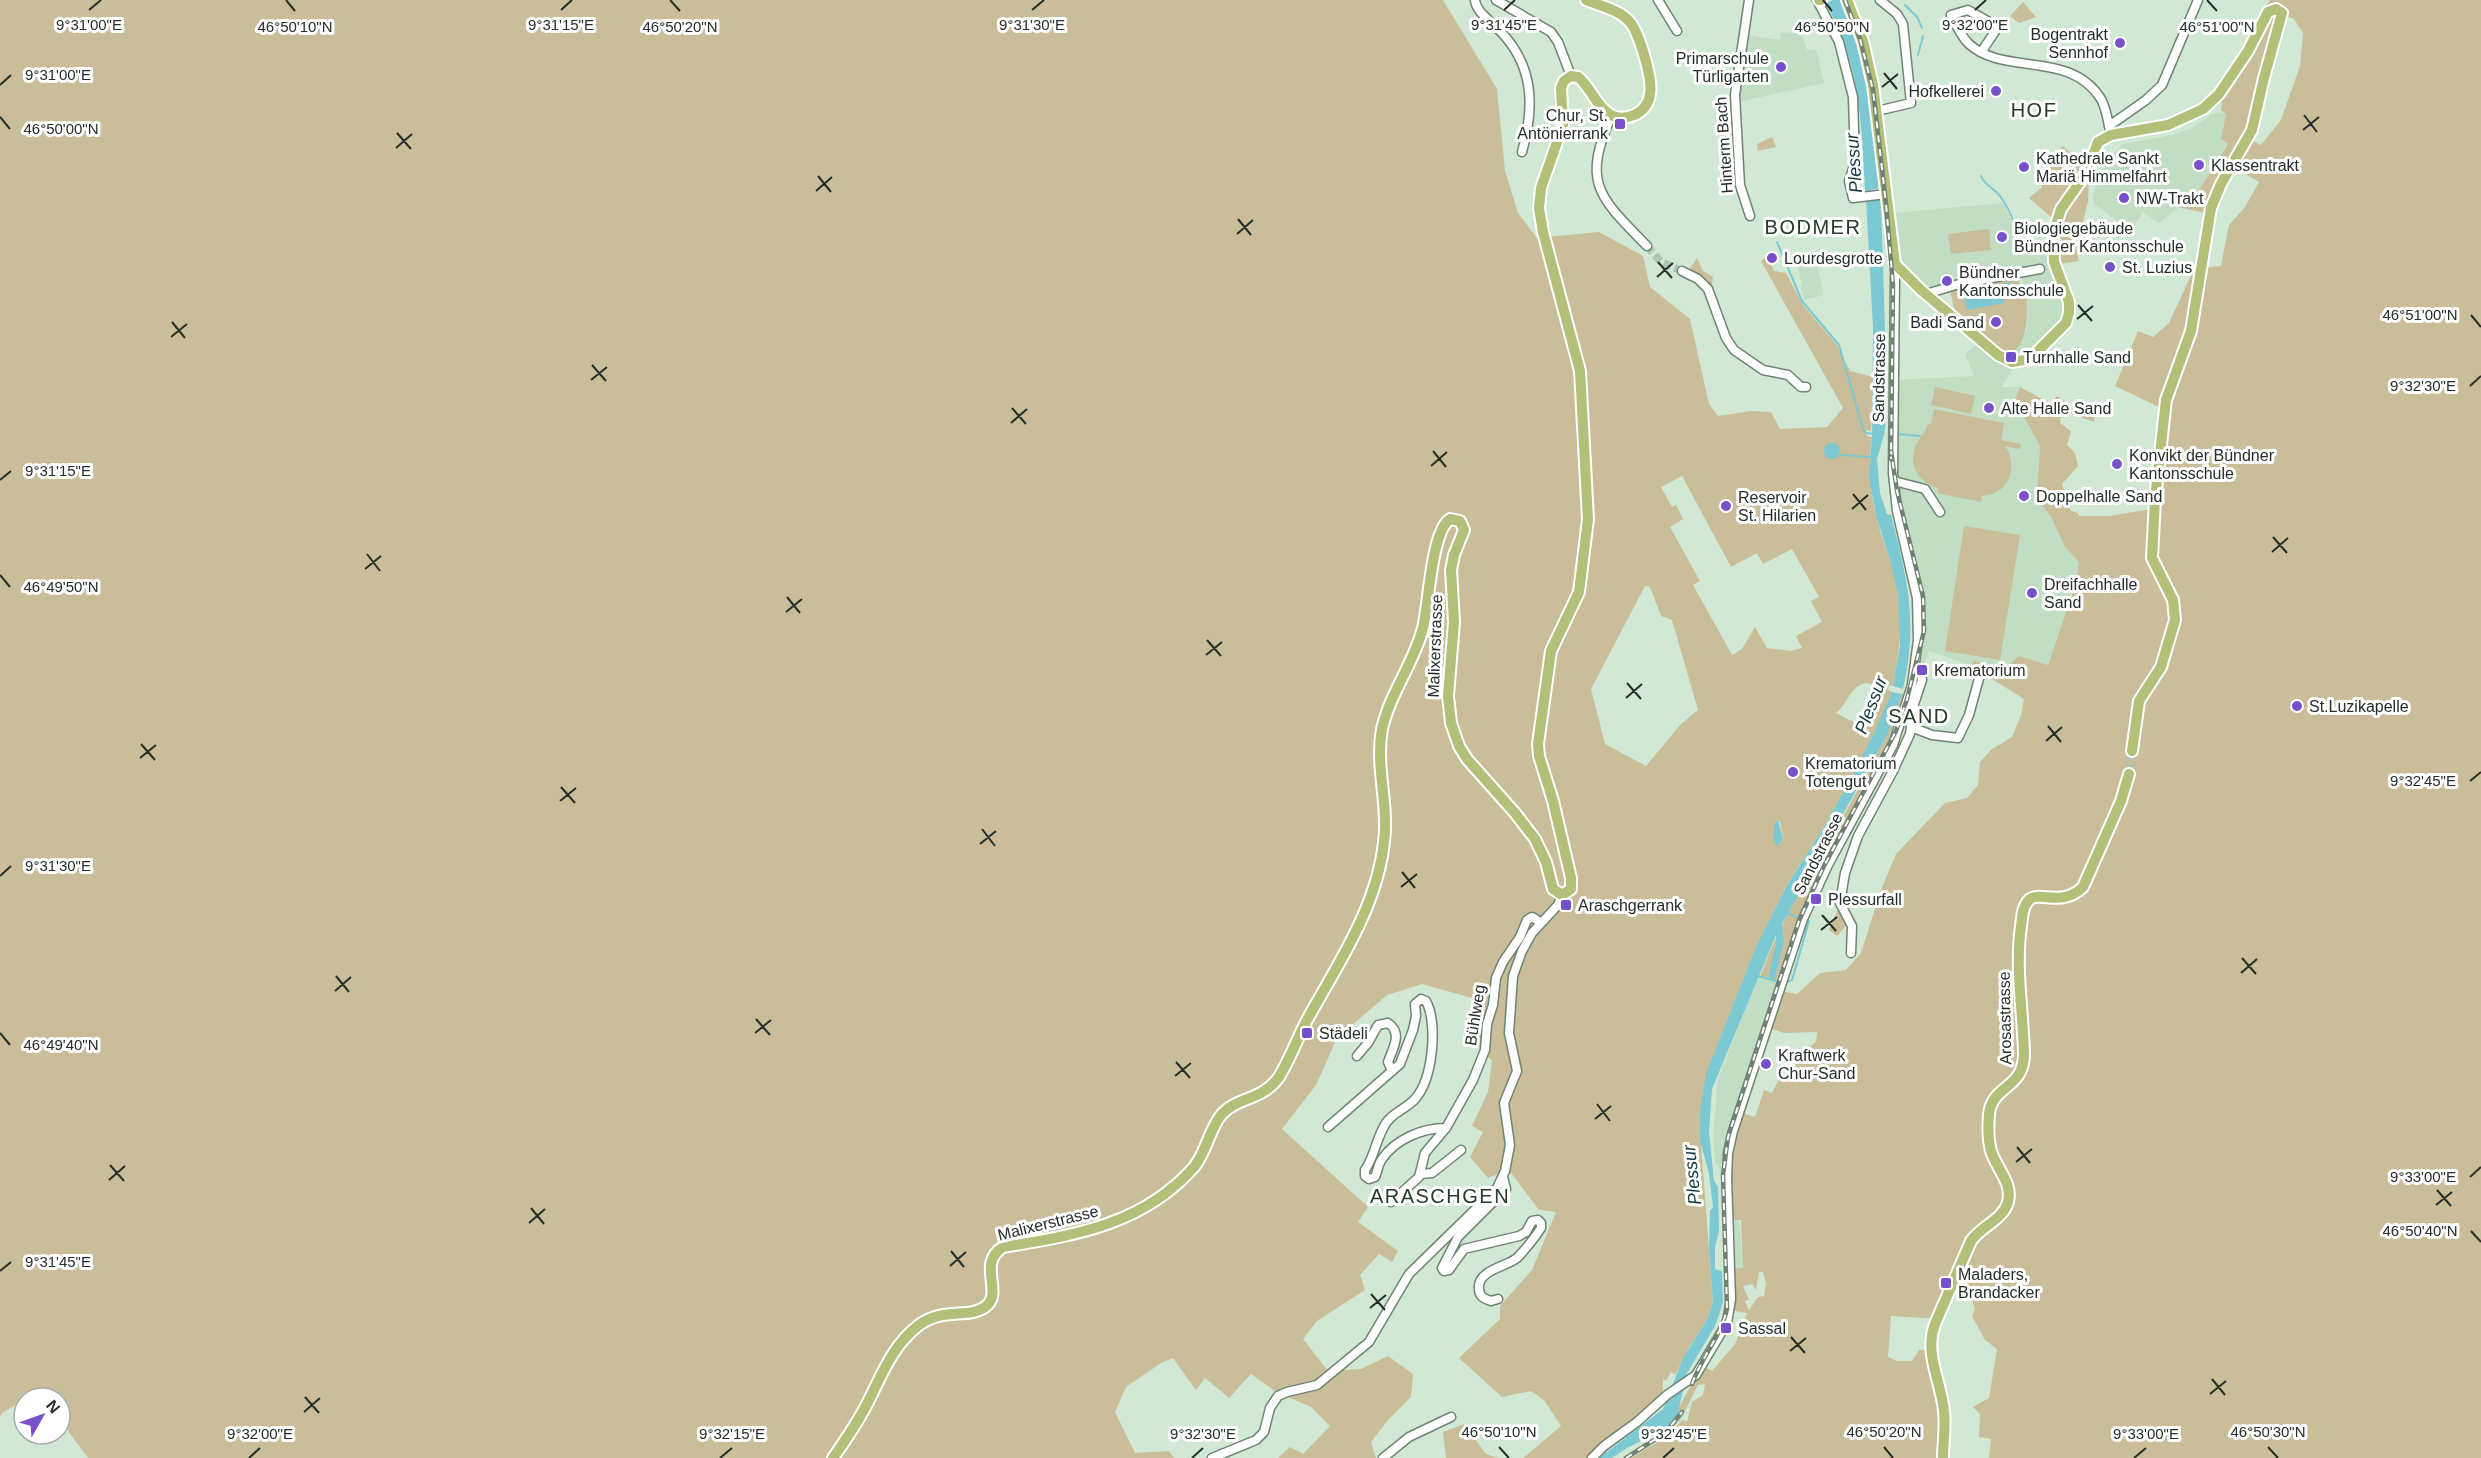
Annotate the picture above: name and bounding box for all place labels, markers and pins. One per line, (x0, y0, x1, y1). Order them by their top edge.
place label: Bogentrakt Sennhof (2031, 26, 2109, 61)
marker: Bogentrakt Sennhof (2113, 36, 2127, 50)
place label: Primarschule Türligarten (1676, 50, 1769, 85)
marker: Primarschule Türligarten (1774, 60, 1788, 74)
place label: Hofkellerei (1908, 83, 1984, 100)
marker: Hofkellerei (1989, 84, 2003, 98)
place label: Chur, St. Antönierrank (1517, 107, 1609, 142)
marker: Chur, St. Antönierrank (1613, 117, 1627, 131)
place label: Kathedrale Sankt Mariä Himmelfahrt (2036, 150, 2167, 185)
place label: Klassentrakt (2211, 157, 2300, 174)
marker: Klassentrakt (2192, 158, 2206, 172)
marker: Kathedrale Sankt Mariä Himmelfahrt (2017, 160, 2031, 174)
place label: NW-Trakt (2136, 190, 2204, 207)
marker: NW-Trakt (2117, 191, 2131, 205)
place label: Biologiegebäude Bündner Kantonsschule (2014, 220, 2184, 255)
marker: Biologiegebäude Bündner Kantonsschule (1995, 230, 2009, 244)
place label: Lourdesgrotte (1784, 250, 1883, 267)
marker: Lourdesgrotte (1765, 251, 1779, 265)
place label: St. Luzius (2122, 259, 2192, 276)
marker: St. Luzius (2103, 260, 2117, 274)
place label: Bündner Kantonsschule (1959, 264, 2064, 299)
marker: Bündner Kantonsschule (1940, 274, 1954, 288)
place label: Badi Sand (1910, 314, 1984, 331)
marker: Badi Sand (1989, 315, 2003, 329)
place label: Turnhalle Sand (2023, 349, 2131, 366)
marker: Turnhalle Sand (2004, 350, 2018, 364)
place label: Alte Halle Sand (2001, 400, 2111, 417)
marker: Alte Halle Sand (1982, 401, 1996, 415)
place label: Konvikt der Bündner Kantonsschule (2129, 447, 2275, 482)
marker: Konvikt der Bündner Kantonsschule (2110, 457, 2124, 471)
place label: Doppelhalle Sand (2036, 488, 2162, 505)
place label: Reservoir St. Hilarien (1738, 489, 1816, 524)
marker: Doppelhalle Sand (2017, 489, 2031, 503)
marker: Reservoir St. Hilarien (1719, 499, 1733, 513)
place label: Dreifachhalle Sand (2044, 576, 2137, 611)
marker: Dreifachhalle Sand (2025, 586, 2039, 600)
place label: Krematorium (1934, 662, 2026, 679)
marker: Krematorium (1915, 663, 1929, 677)
place label: St.Luzikapelle (2309, 698, 2409, 715)
marker: St.Luzikapelle (2290, 699, 2304, 713)
place label: Krematorium Totengut (1805, 755, 1897, 790)
marker: Krematorium Totengut (1786, 765, 1800, 779)
place label: Plessurfall (1828, 891, 1902, 908)
marker: Plessurfall (1809, 892, 1823, 906)
place label: Araschgerrank (1578, 897, 1683, 914)
marker: Araschgerrank (1559, 898, 1573, 912)
place label: Städeli (1319, 1025, 1368, 1042)
marker: Städeli (1300, 1026, 1314, 1040)
place label: Kraftwerk Chur-Sand (1778, 1047, 1855, 1082)
marker: Kraftwerk Chur-Sand (1759, 1057, 1773, 1071)
place label: Maladers, Brandacker (1958, 1266, 2040, 1301)
marker: Maladers, Brandacker (1939, 1276, 1953, 1290)
place label: Sassal (1738, 1320, 1786, 1337)
marker: Sassal (1719, 1321, 1733, 1335)

